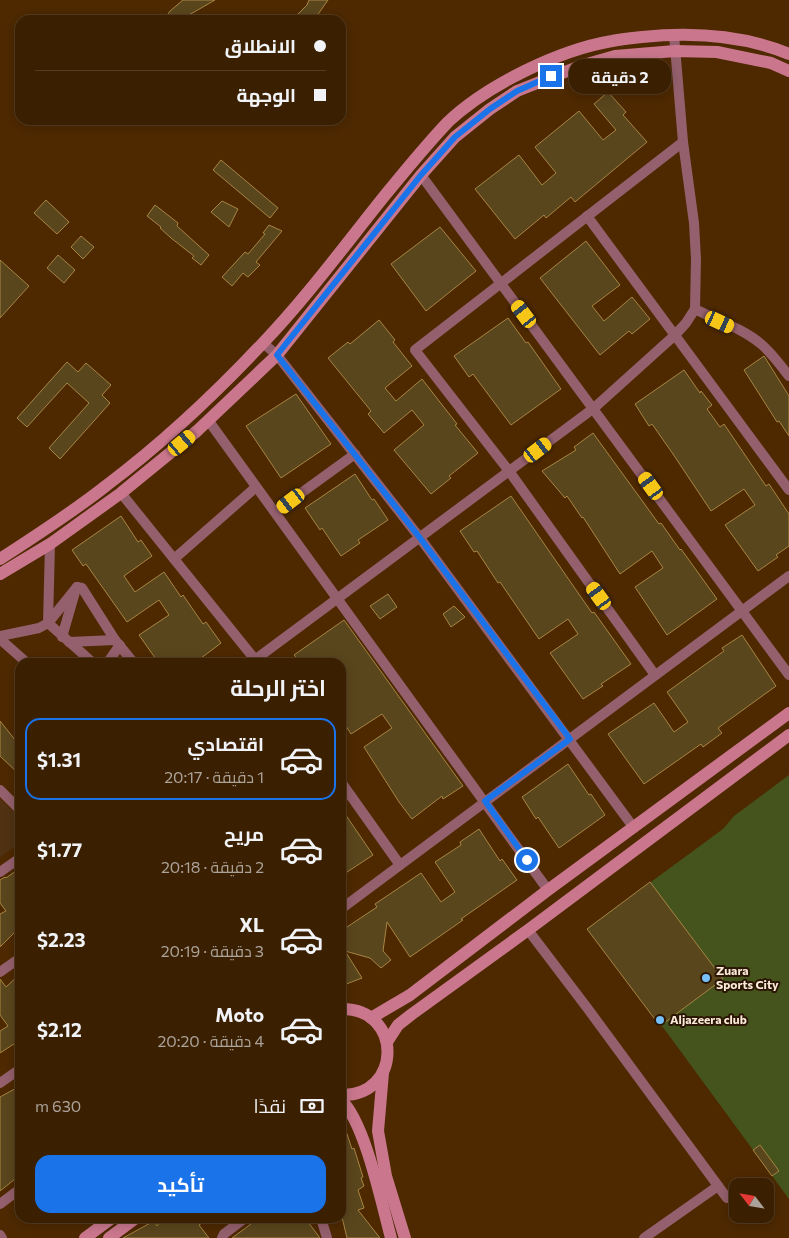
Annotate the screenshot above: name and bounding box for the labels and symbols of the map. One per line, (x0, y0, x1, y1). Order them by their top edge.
callout: 2 دقيقة (568, 58, 671, 94)
route end (540, 65, 562, 87)
car (508, 298, 539, 330)
car (703, 309, 736, 335)
car (165, 428, 198, 458)
car (521, 435, 554, 465)
car (636, 469, 665, 503)
car (274, 486, 307, 516)
car (584, 579, 613, 613)
route start (516, 849, 538, 871)
place label: Zuara Sports City (716, 963, 779, 991)
marker: Zuara Sports City (700, 972, 712, 984)
place label: Aljazeera club (670, 1012, 747, 1026)
marker: Aljazeera club (654, 1014, 666, 1026)
north arrow (729, 1178, 774, 1222)

